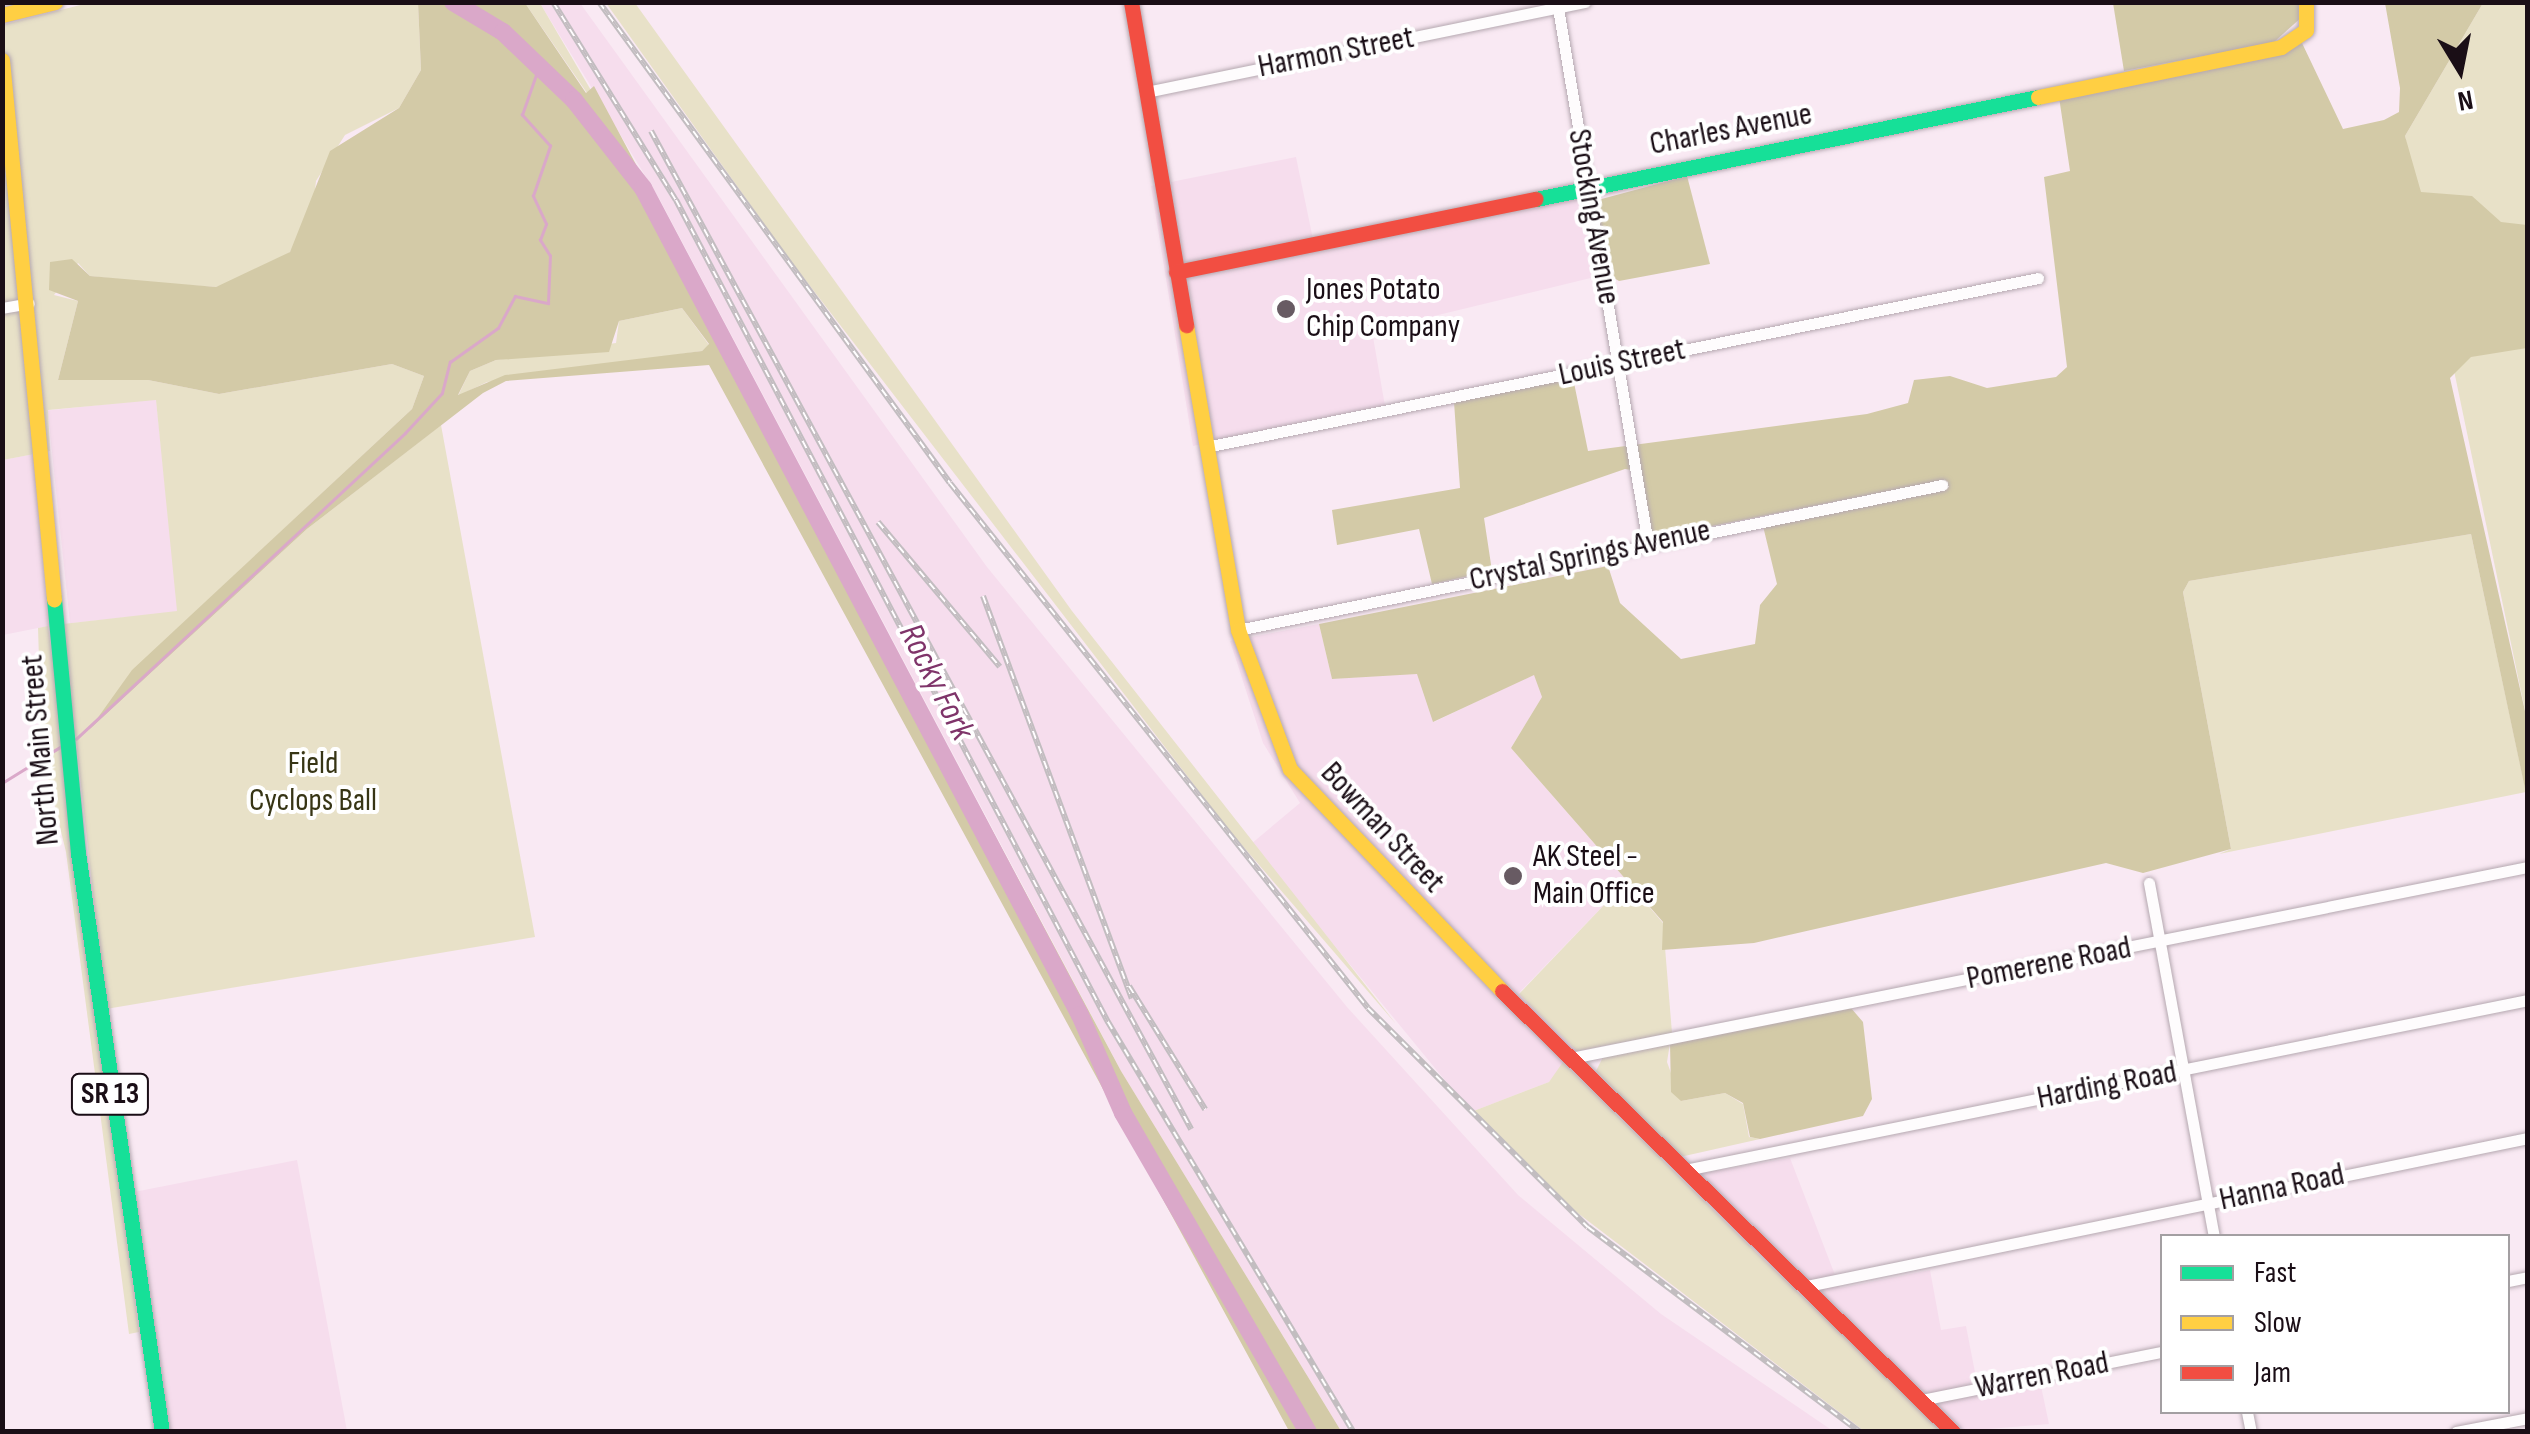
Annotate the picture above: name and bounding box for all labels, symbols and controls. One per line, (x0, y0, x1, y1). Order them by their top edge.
street label: Harmon Street (1255, 19, 1417, 87)
north arrow (2410, 20, 2510, 120)
text: N (2455, 82, 2476, 118)
street label: Charles Avenue (1647, 95, 1815, 165)
street label: Stocking Avenue (1559, 126, 1627, 308)
place label: Jones Potato Chip Company (1306, 272, 1460, 347)
marker: Jones Potato Chip Company (1275, 298, 1297, 320)
street label: Louis Street (1555, 331, 1689, 395)
street label: Crystal Springs Avenue (1466, 512, 1714, 600)
water label: Rocky Fork (889, 617, 983, 747)
street label: North Main Street (14, 653, 68, 847)
park label: Field Cyclops Ball (249, 746, 377, 821)
street label: Bowman Street (1312, 755, 1452, 901)
place label: AK Steel - Main Office (1533, 839, 1655, 914)
marker: AK Steel - Main Office (1502, 865, 1524, 887)
street label: Pomerene Road (1964, 929, 2134, 999)
street label: Harding Road (2034, 1054, 2180, 1118)
road number: SR 13 (70, 1069, 150, 1119)
street label: Hanna Road (2216, 1156, 2348, 1220)
legend (2160, 1234, 2510, 1414)
text: Fast (2254, 1255, 2296, 1291)
text: Slow (2254, 1305, 2302, 1341)
street label: Warren Road (1972, 1344, 2112, 1408)
text: Jam (2254, 1355, 2291, 1391)

